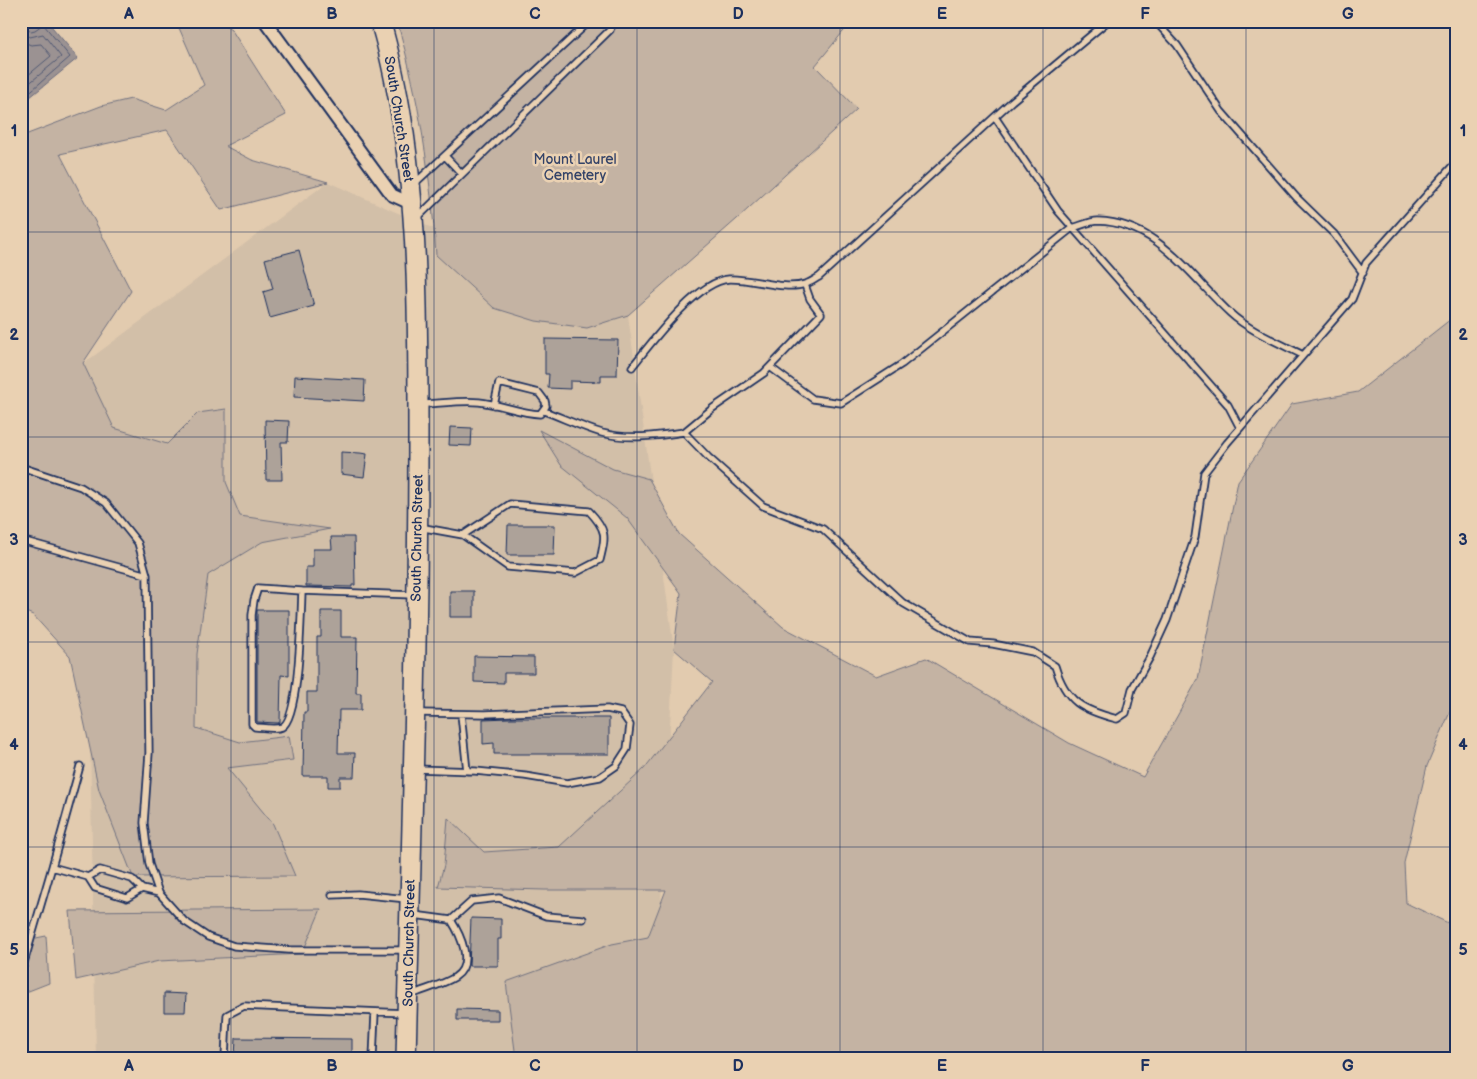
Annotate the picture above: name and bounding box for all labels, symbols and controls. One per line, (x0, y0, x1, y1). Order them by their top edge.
text: A (123, 5, 134, 24)
text: B (326, 5, 338, 24)
text: C (529, 5, 541, 24)
text: D (732, 5, 744, 24)
text: E (937, 5, 947, 24)
text: F (1140, 5, 1150, 24)
text: G (1342, 5, 1354, 24)
street label: South Church Street (381, 55, 417, 184)
text: 1 (11, 122, 17, 141)
text: 1 (1460, 122, 1466, 141)
park label: Mount Laurel Cemetery (533, 151, 617, 184)
text: 2 (9, 326, 19, 345)
text: 2 (1458, 326, 1468, 345)
street label: South Church Street (407, 474, 427, 602)
text: 3 (9, 531, 19, 550)
text: 3 (1458, 531, 1468, 550)
text: 4 (9, 736, 19, 755)
text: 4 (1458, 736, 1468, 755)
street label: South Church Street (399, 879, 419, 1007)
text: 5 (9, 941, 19, 960)
text: 5 (1458, 941, 1468, 960)
text: A (123, 1057, 134, 1076)
text: B (326, 1057, 338, 1076)
text: C (529, 1057, 541, 1076)
text: D (732, 1057, 744, 1076)
text: E (937, 1057, 947, 1076)
text: F (1140, 1057, 1150, 1076)
text: G (1342, 1057, 1354, 1076)

